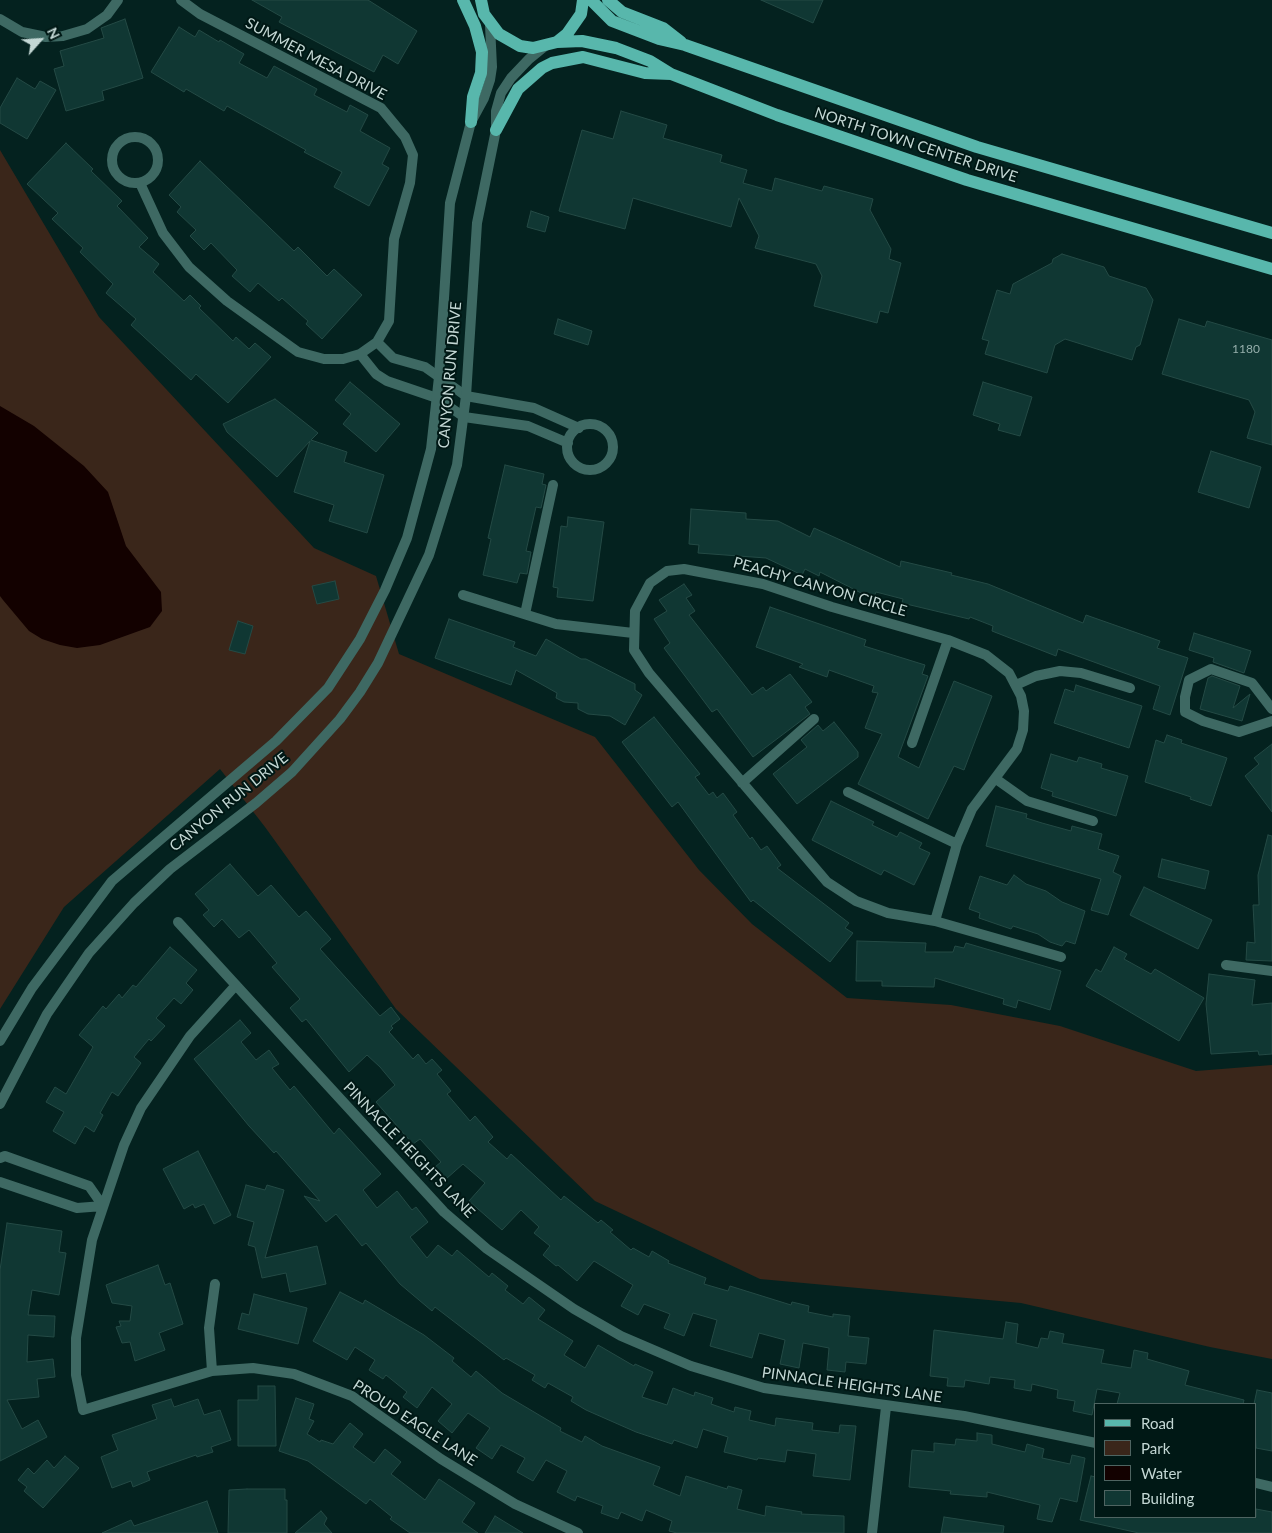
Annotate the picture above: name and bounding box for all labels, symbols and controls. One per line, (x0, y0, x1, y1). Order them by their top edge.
street label: SUMMER MESA DRIVE (242, 14, 390, 104)
north arrow (15, 15, 65, 65)
text: N (44, 25, 64, 42)
street label: NORTH TOWN CENTER DRIVE (812, 104, 1020, 186)
street label: CANYON RUN DRIVE (435, 301, 465, 449)
house number: 1180 (1232, 342, 1260, 356)
street label: PEACHY CANYON CIRCLE (731, 554, 909, 620)
street label: CANYON RUN DRIVE (166, 749, 292, 855)
street label: PINNACLE HEIGHTS LANE (339, 1078, 479, 1222)
street label: PINNACLE HEIGHTS LANE (761, 1363, 943, 1407)
street label: PROUD EAGLE LANE (350, 1376, 480, 1470)
legend (1094, 1403, 1257, 1518)
text: Road (1141, 1414, 1174, 1432)
text: Park (1141, 1439, 1170, 1457)
text: Water (1141, 1464, 1182, 1482)
text: Building (1141, 1489, 1194, 1507)

